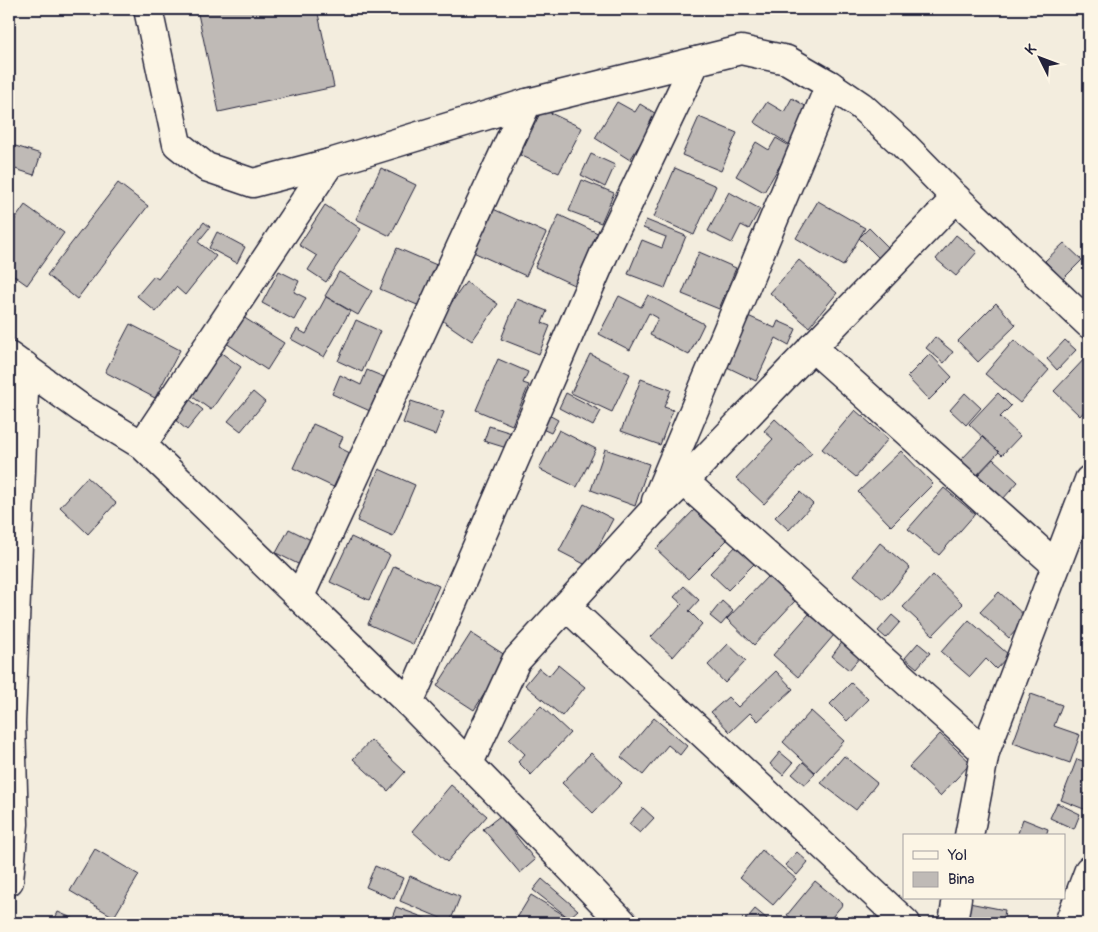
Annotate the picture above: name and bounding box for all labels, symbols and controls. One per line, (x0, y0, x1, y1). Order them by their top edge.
north arrow (1016, 32, 1066, 82)
text: K (1022, 40, 1040, 58)
legend (903, 834, 1066, 900)
text: Yol (947, 846, 967, 865)
text: Bina (948, 870, 975, 889)

